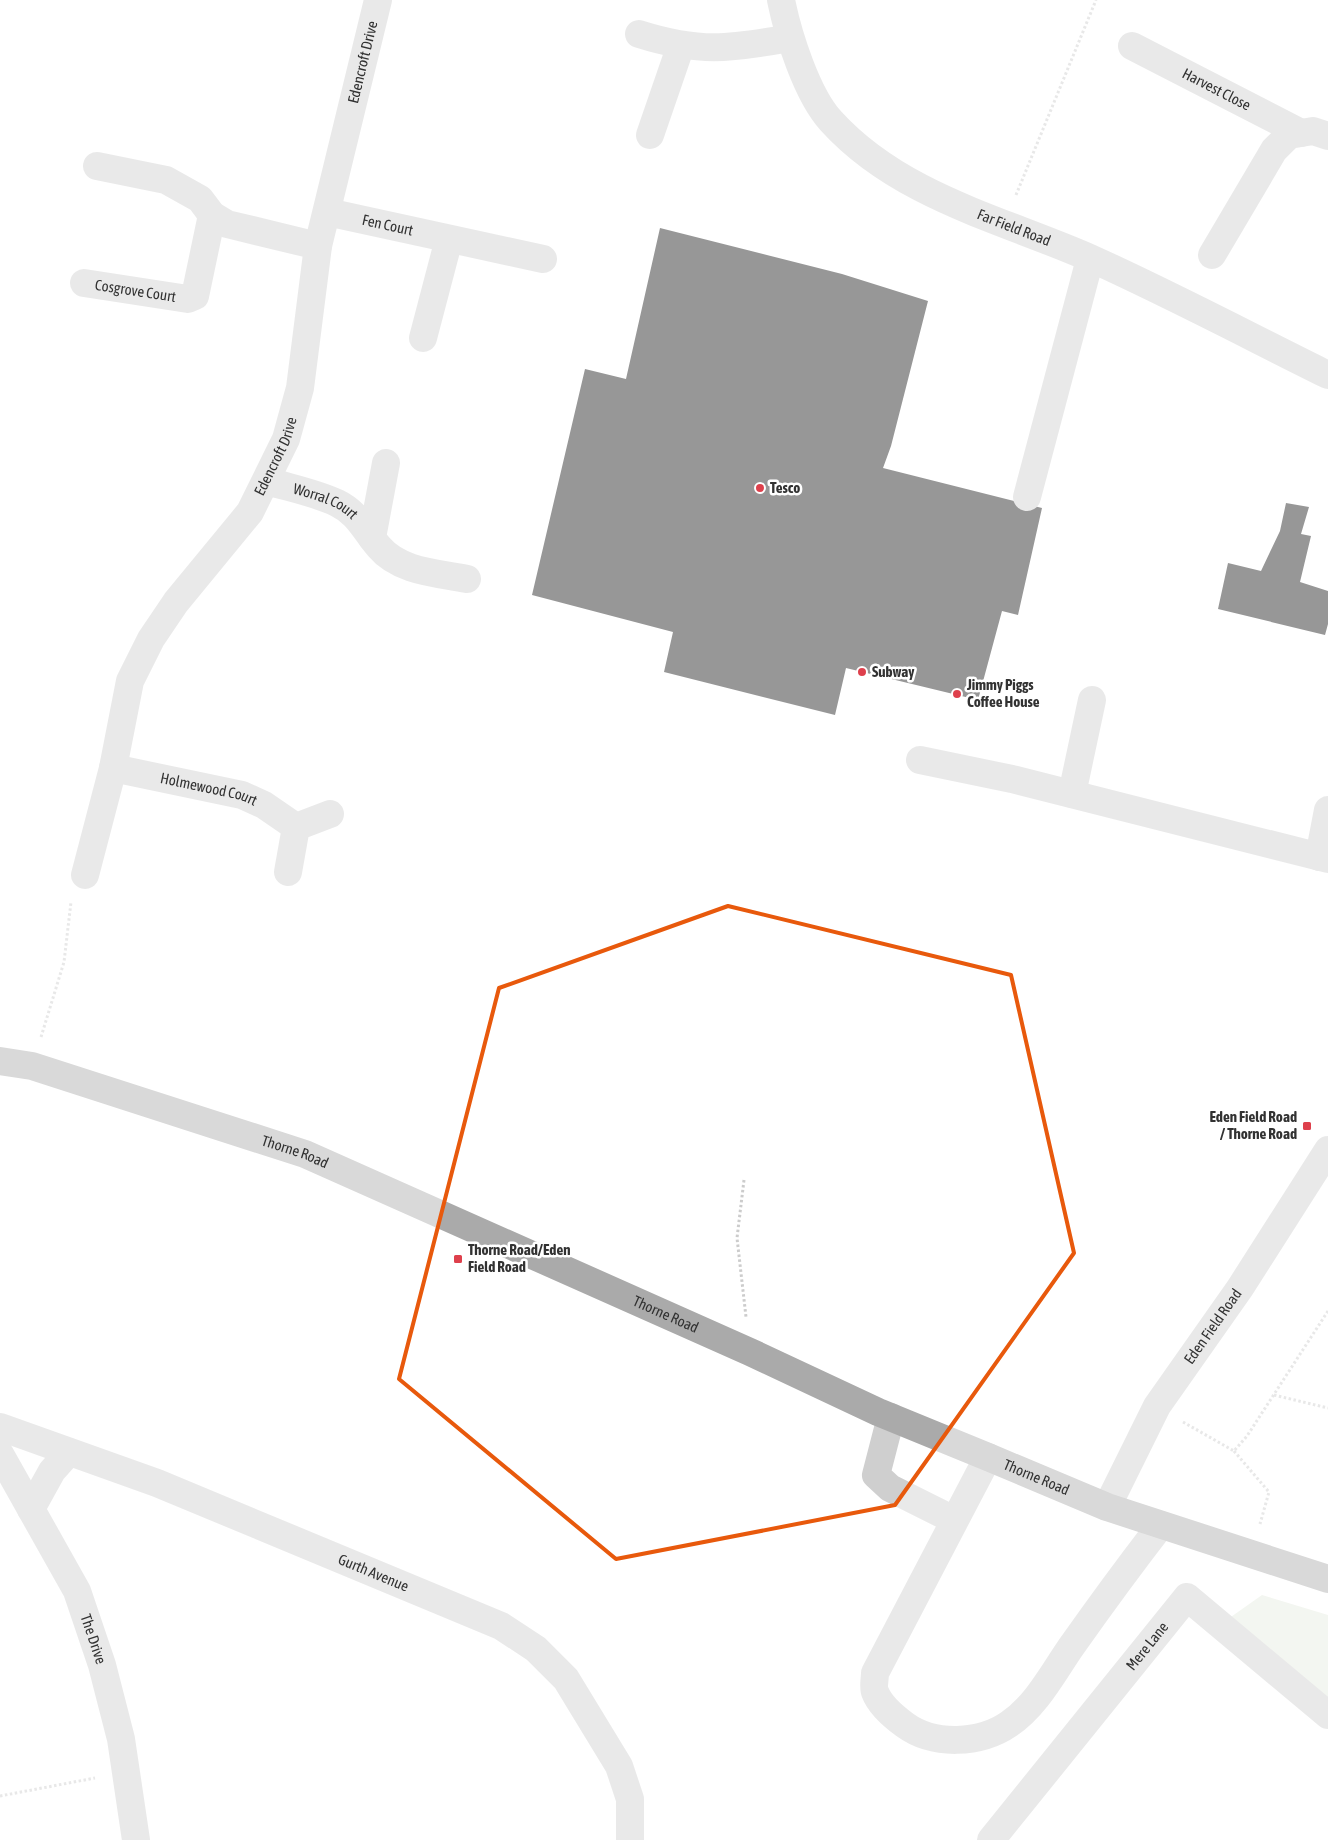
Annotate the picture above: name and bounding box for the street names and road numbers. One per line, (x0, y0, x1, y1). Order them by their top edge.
street label: Edencroft Drive (344, 19, 381, 105)
street label: Harvest Close (1180, 64, 1254, 114)
street label: Far Field Road (975, 205, 1053, 249)
street label: Fen Court (361, 211, 415, 238)
street label: Cosgrove Court (94, 276, 177, 305)
street label: Edencroft Drive (251, 415, 300, 498)
street label: Worral Court (291, 480, 362, 522)
street label: Holmewood Court (159, 769, 260, 809)
street label: Thorne Road (260, 1132, 331, 1171)
street label: Eden Field Road (1180, 1285, 1245, 1367)
street label: Thorne Road (630, 1292, 701, 1336)
street label: Thorne Road (1001, 1455, 1072, 1498)
street label: Gurth Avenue (336, 1550, 411, 1595)
street label: The Drive (77, 1612, 110, 1666)
street label: Mere Lane (1122, 1618, 1172, 1673)

